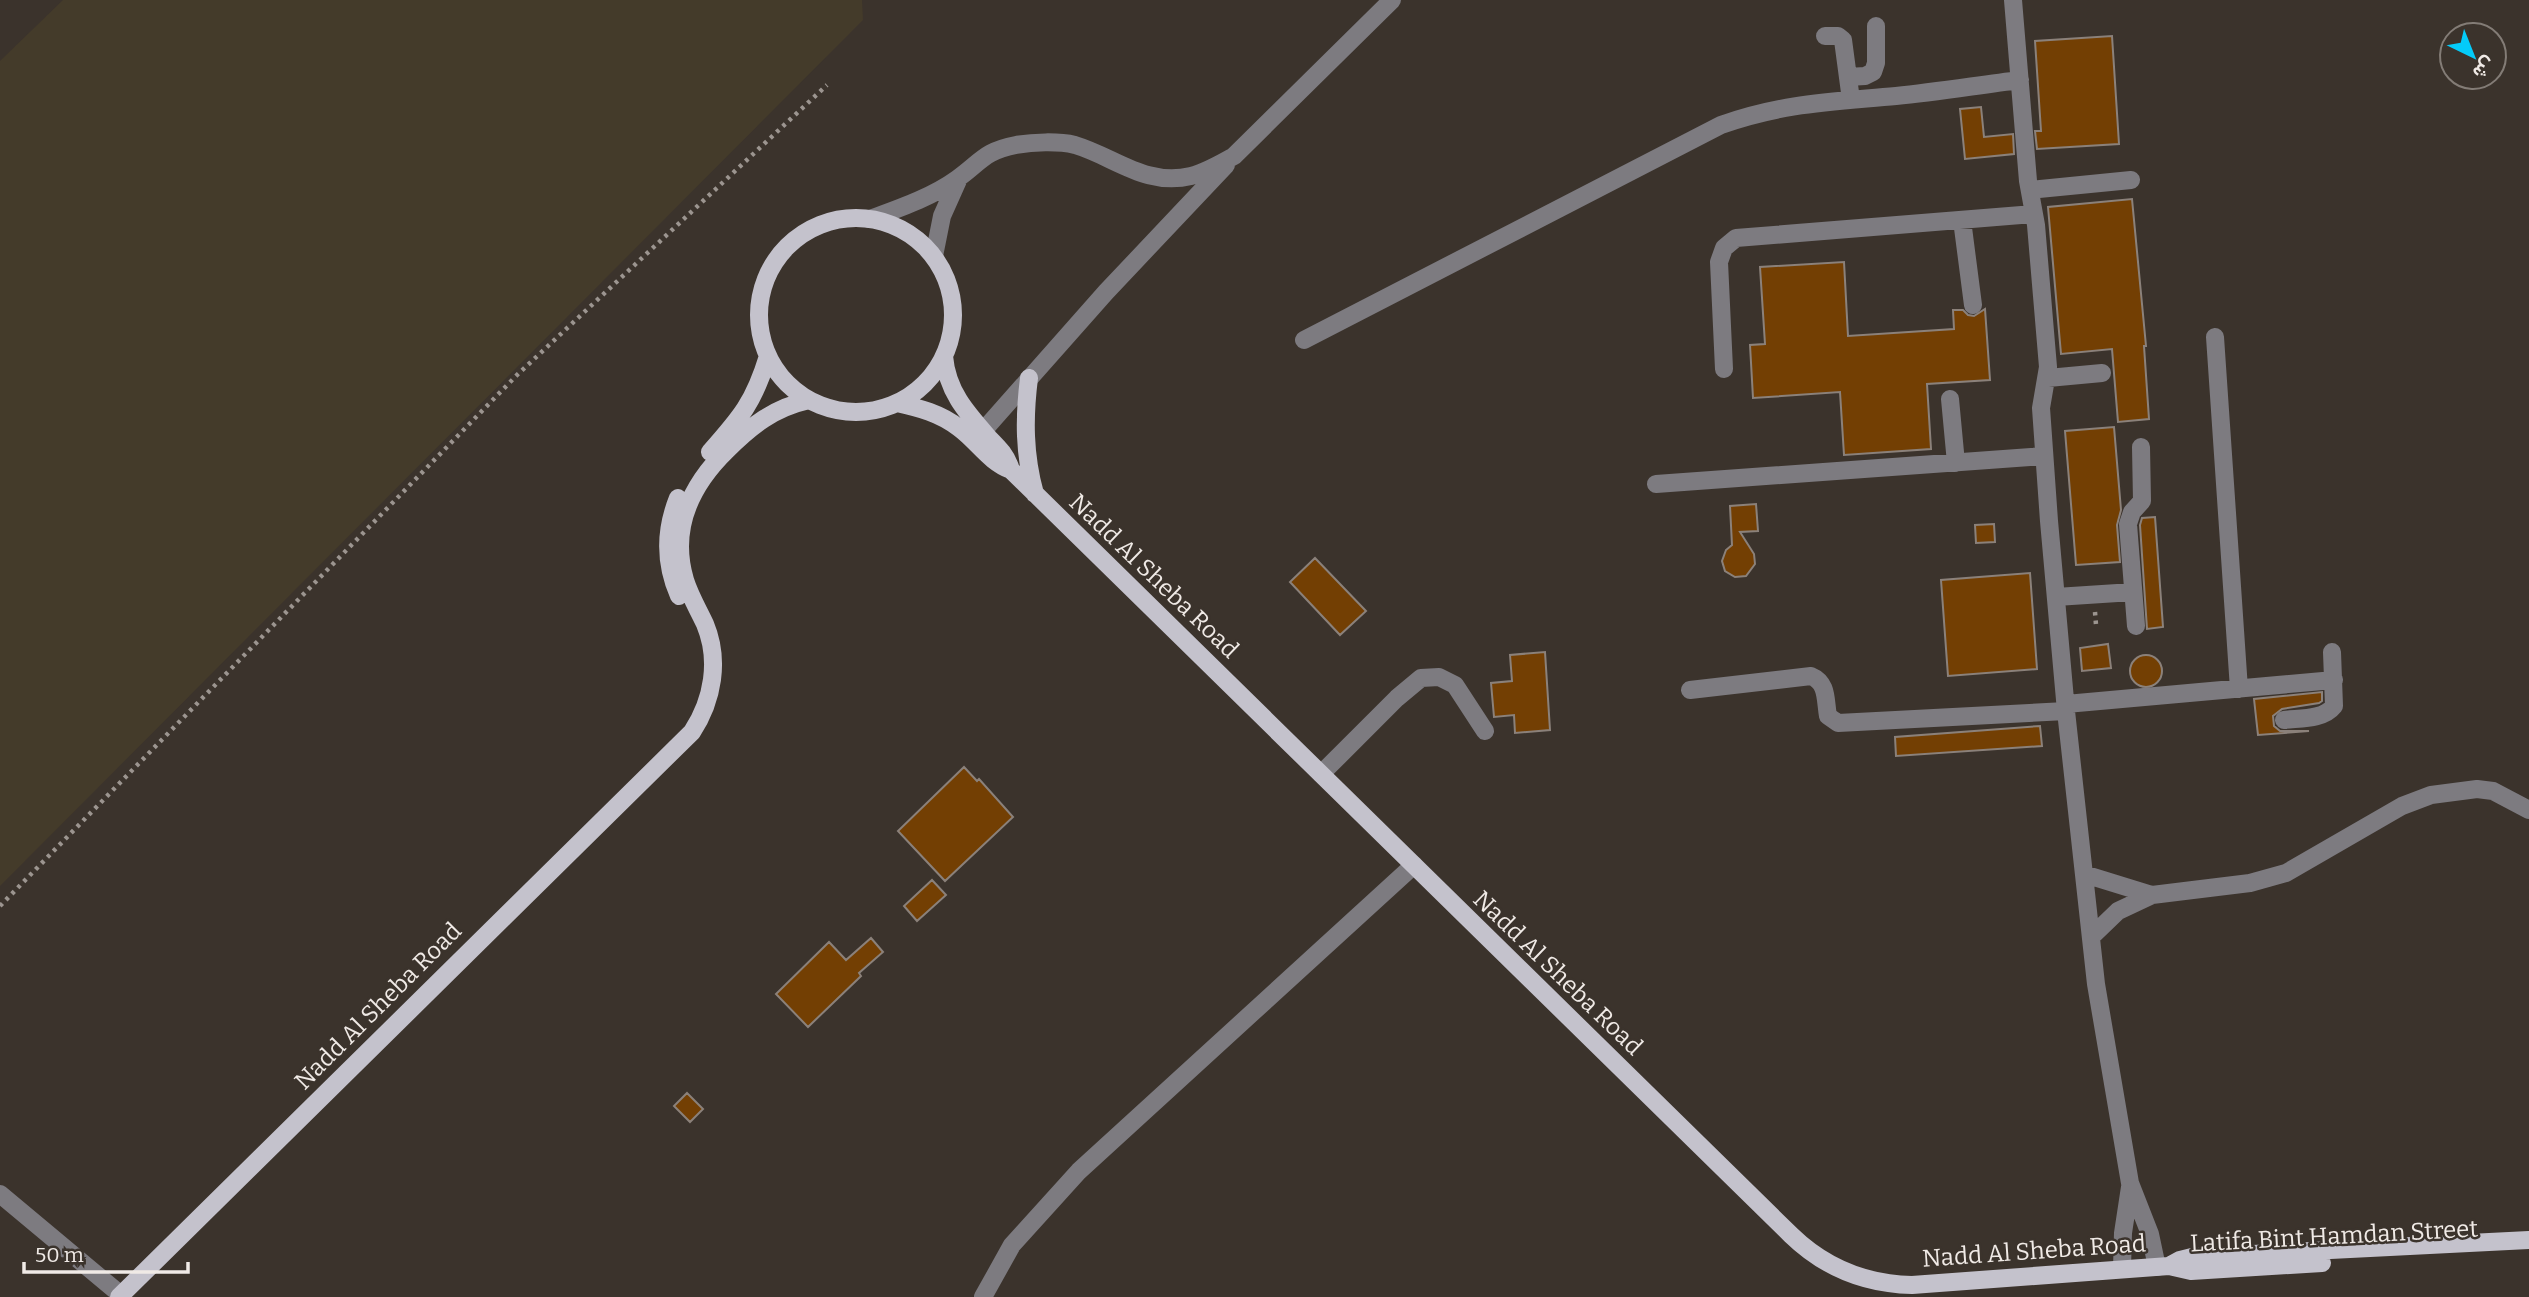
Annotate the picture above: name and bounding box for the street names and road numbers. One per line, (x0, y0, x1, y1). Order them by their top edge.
street label: Nadd Al Sheba Road (1064, 488, 1244, 664)
street label: Nadd Al Sheba Road (1468, 885, 1648, 1061)
street label: Nadd Al Sheba Road (289, 917, 467, 1095)
street label: Latifa Bint Hamdan Street (2189, 1214, 2479, 1258)
street label: Nadd Al Sheba Road (1921, 1229, 2147, 1273)

